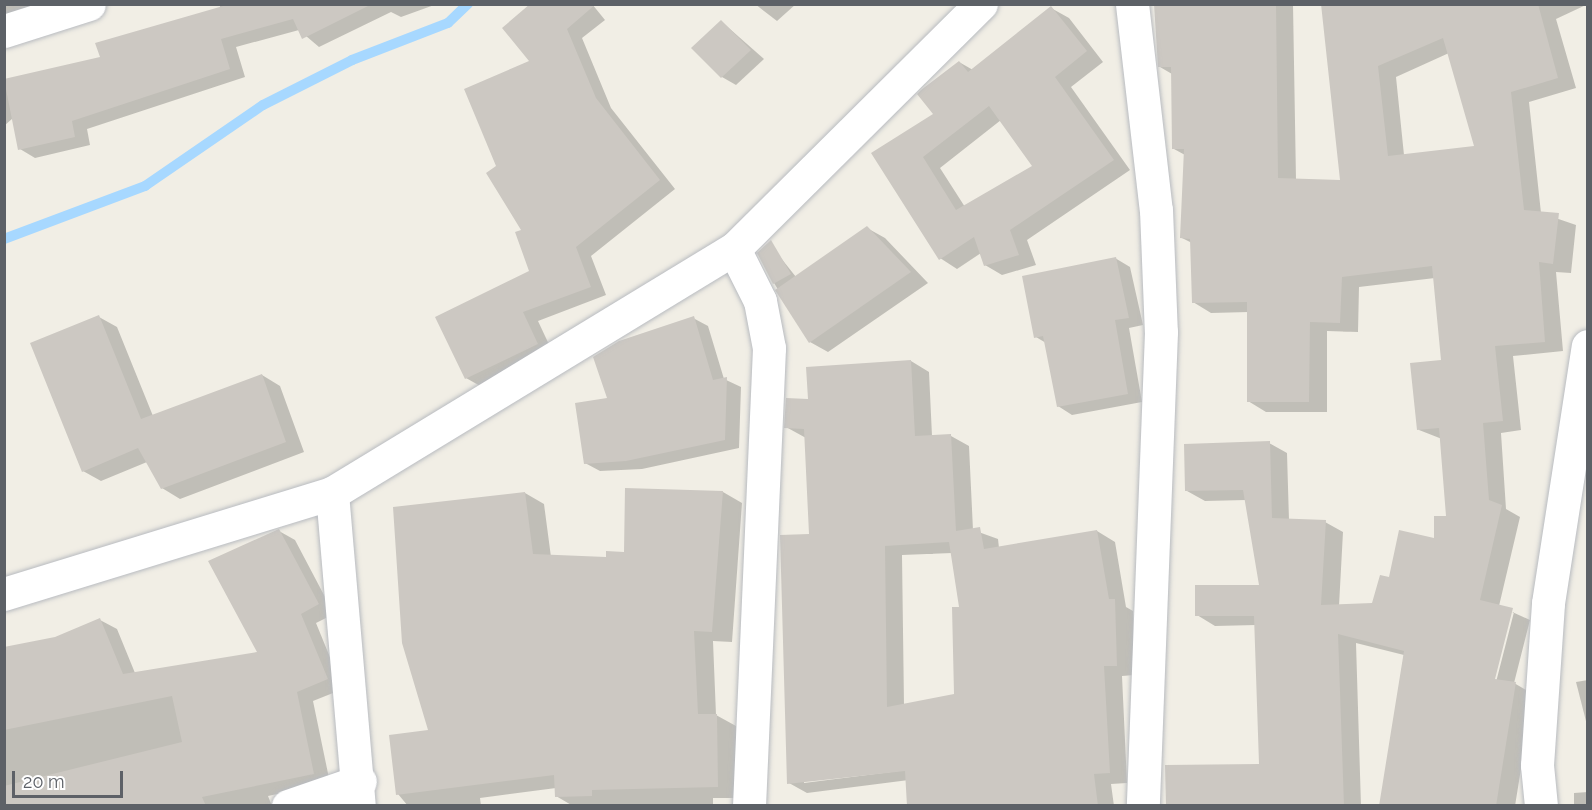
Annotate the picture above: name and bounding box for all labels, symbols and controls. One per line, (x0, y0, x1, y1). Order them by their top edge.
scale bar (15, 759, 126, 797)
text: 20 m (23, 771, 65, 792)

